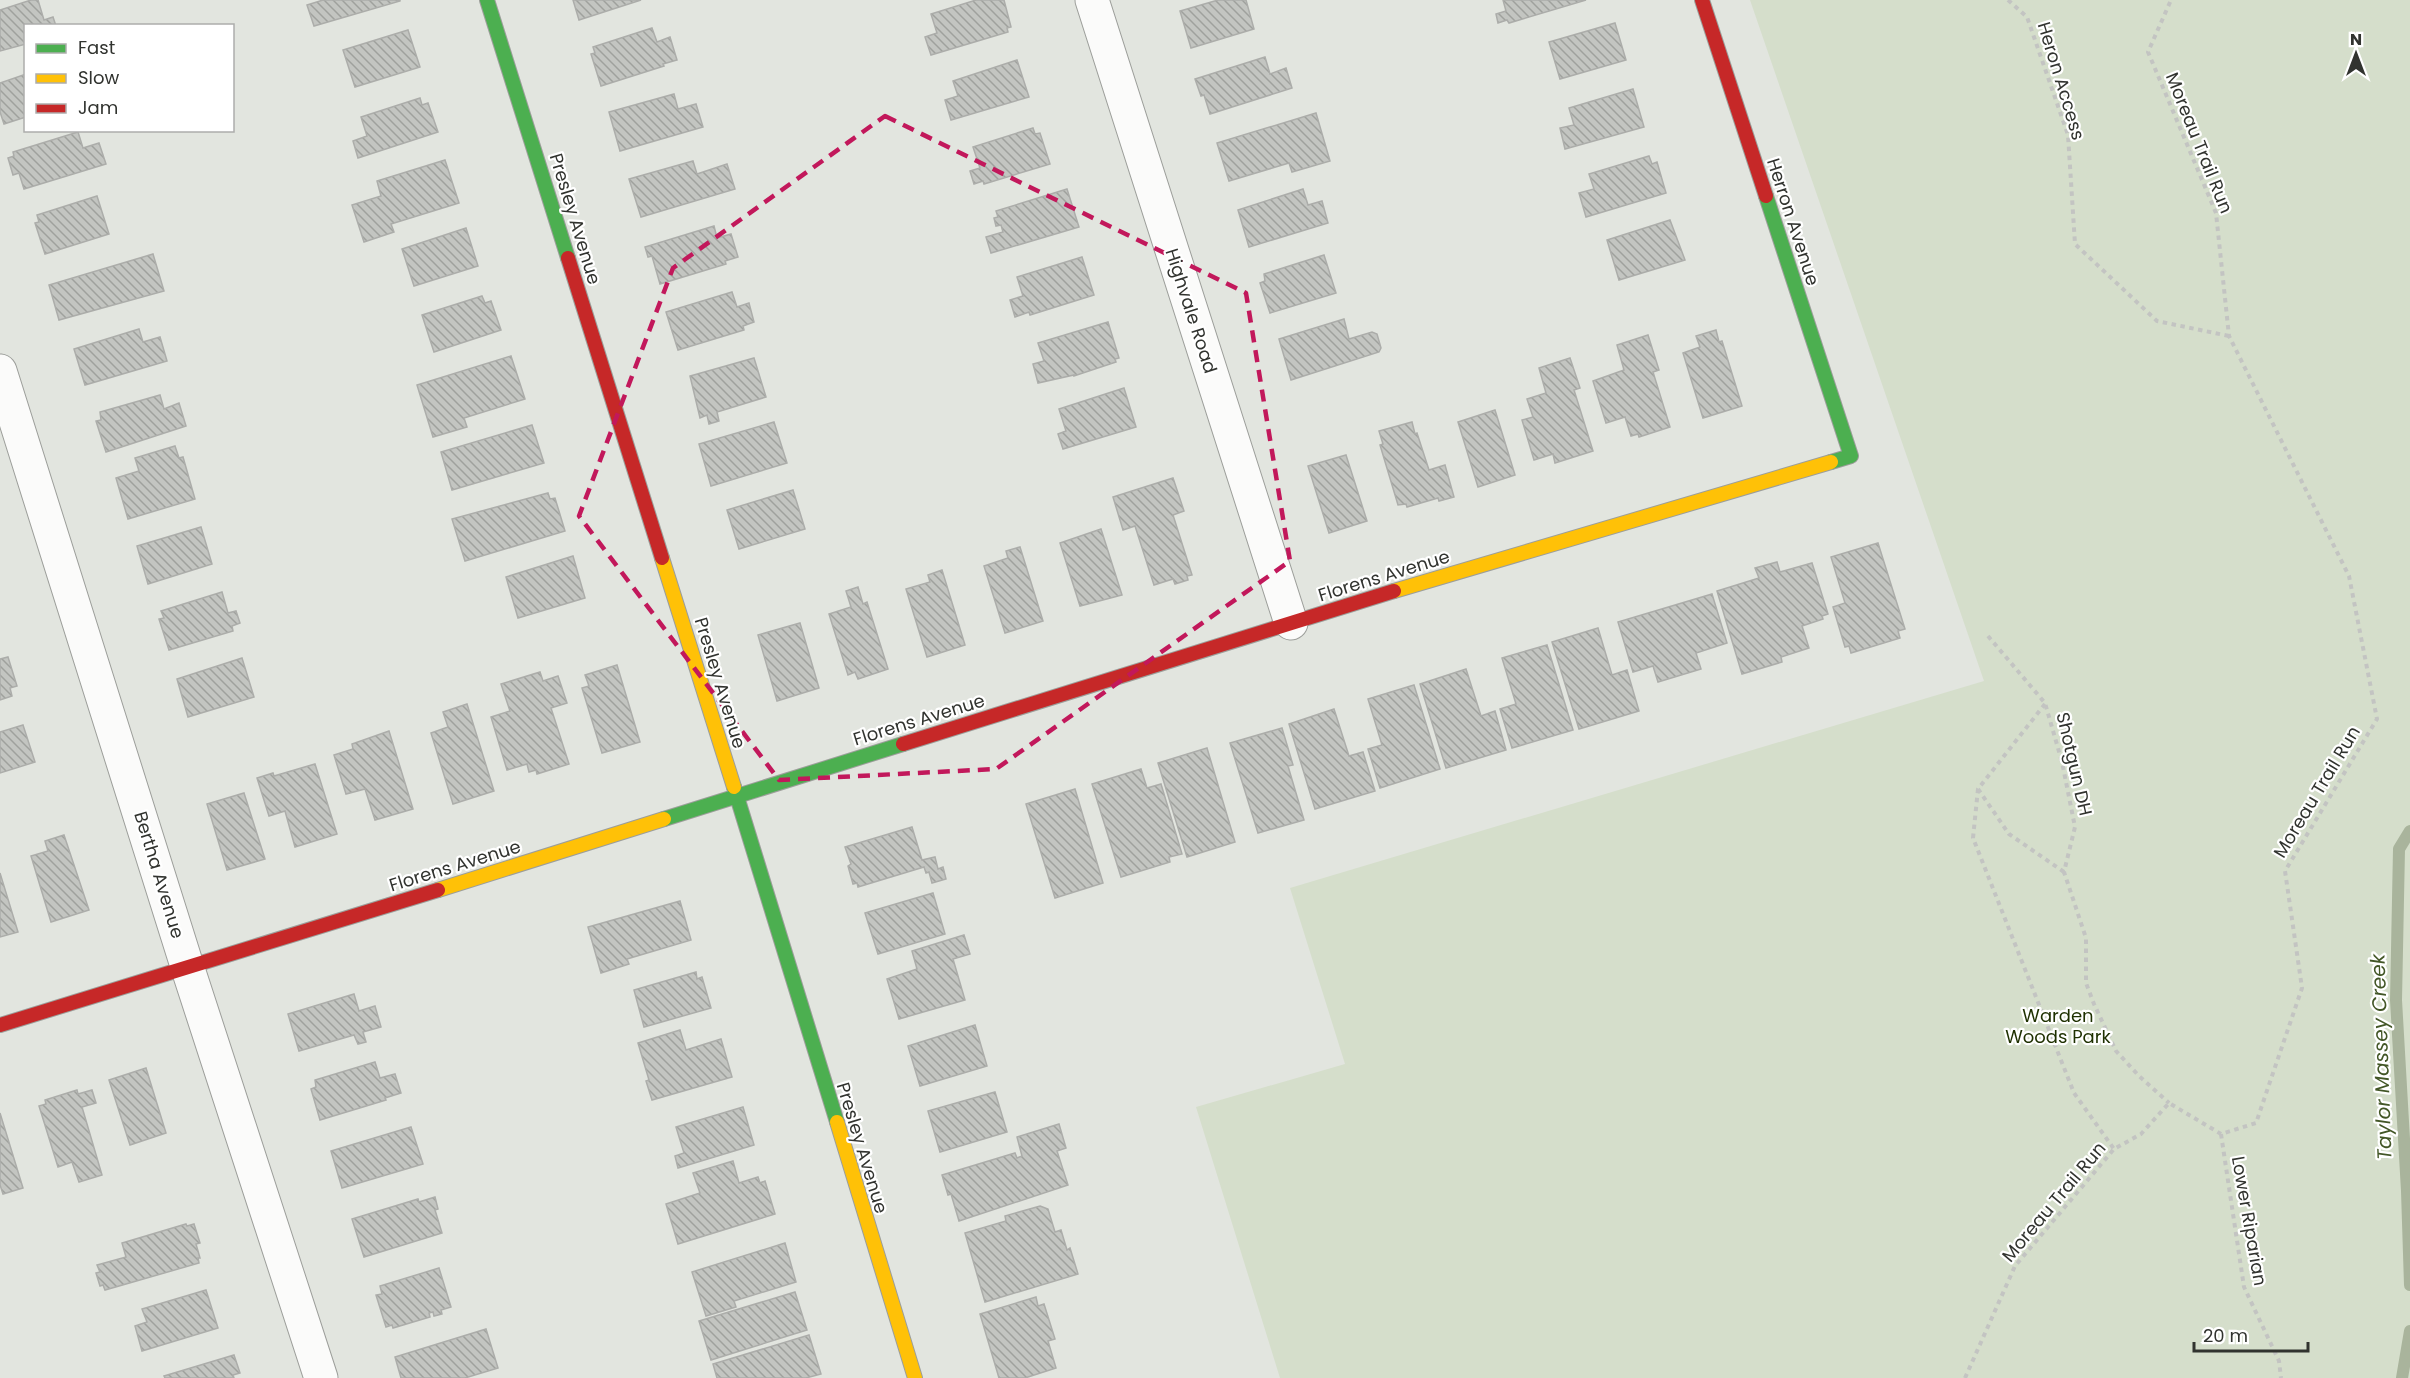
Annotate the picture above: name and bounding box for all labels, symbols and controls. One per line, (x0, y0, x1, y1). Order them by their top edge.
street label: Heron Access (2032, 19, 2091, 143)
legend (24, 24, 234, 132)
north arrow (2326, 24, 2386, 84)
text: N (2350, 28, 2362, 51)
text: Fast (78, 35, 115, 60)
text: Slow (78, 65, 120, 90)
street label: Moreau Trail Run (2160, 69, 2239, 217)
text: Jam (78, 95, 118, 120)
street label: Presley Avenue (544, 150, 607, 287)
street label: Herron Avenue (1761, 155, 1826, 289)
street label: Highvale Road (1159, 245, 1223, 377)
street label: Florens Avenue (1315, 544, 1453, 607)
street label: Presley Avenue (689, 614, 752, 751)
street label: Florens Avenue (850, 688, 988, 751)
street label: Shotgun DH (2050, 710, 2099, 818)
street label: Moreau Trail Run (2267, 721, 2366, 862)
street label: Bertha Avenue (128, 808, 191, 941)
street label: Florens Avenue (386, 834, 524, 897)
water label: Taylor Massey Creek (2363, 952, 2399, 1160)
park label: Warden Woods Park (2005, 1003, 2112, 1049)
street label: Presley Avenue (831, 1079, 894, 1216)
street label: Moreau Trail Run (1996, 1136, 2111, 1267)
street label: Lower Riparian (2226, 1154, 2273, 1288)
scale bar (2194, 1315, 2308, 1353)
text: 20 m (2203, 1323, 2248, 1348)

